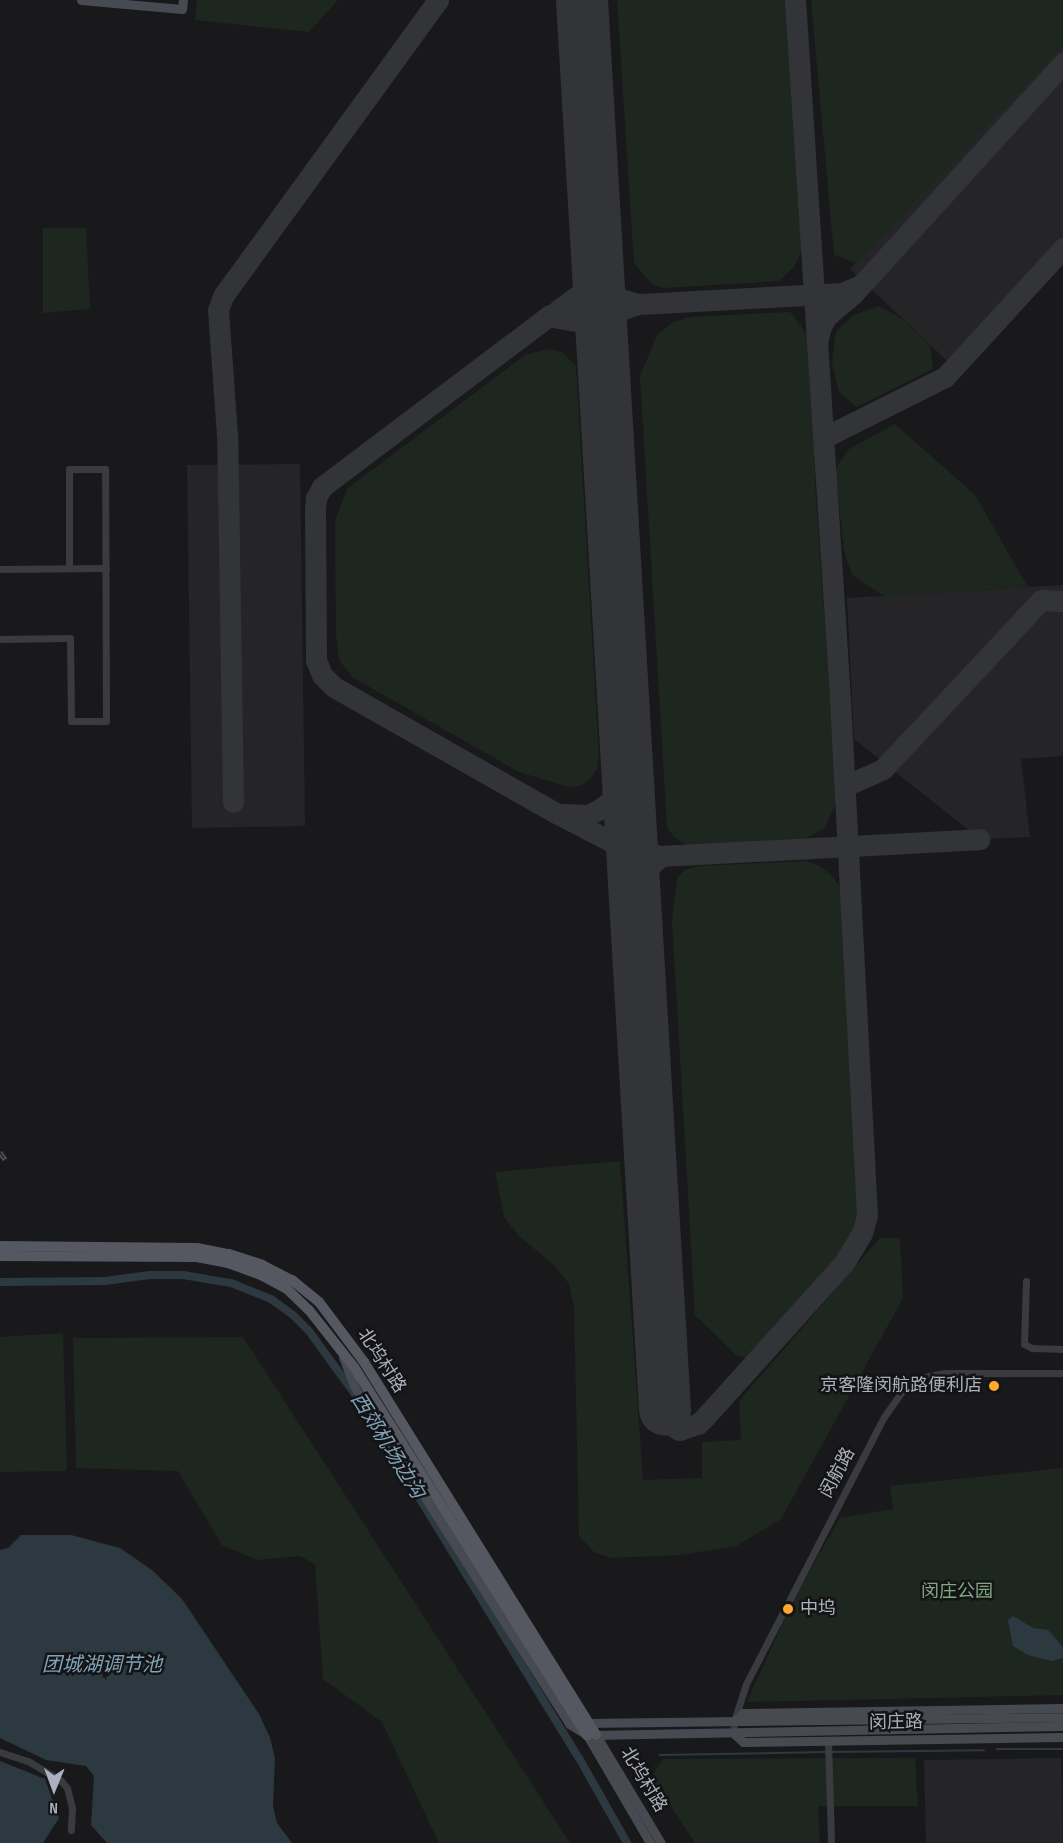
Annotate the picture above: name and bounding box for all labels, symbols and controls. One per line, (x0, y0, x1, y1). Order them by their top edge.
street label: 北坞村路 (352, 1325, 410, 1397)
place label: 京客隆闵航路便利店 (820, 1375, 982, 1397)
marker: 京客隆闵航路便利店 (987, 1379, 1001, 1393)
water label: 西郊机场边沟 (345, 1389, 429, 1503)
street label: 闵航路 (816, 1444, 860, 1502)
park label: 闵庄公园 (921, 1581, 993, 1603)
place label: 中坞 (800, 1598, 836, 1620)
marker: 中坞 (781, 1602, 795, 1616)
water label: 团城湖调节池 (42, 1653, 162, 1677)
street label: 闵庄路 (869, 1712, 923, 1734)
street label: 北坞村路 (615, 1744, 671, 1816)
north arrow (24, 1759, 84, 1819)
text: N (49, 1798, 58, 1817)

